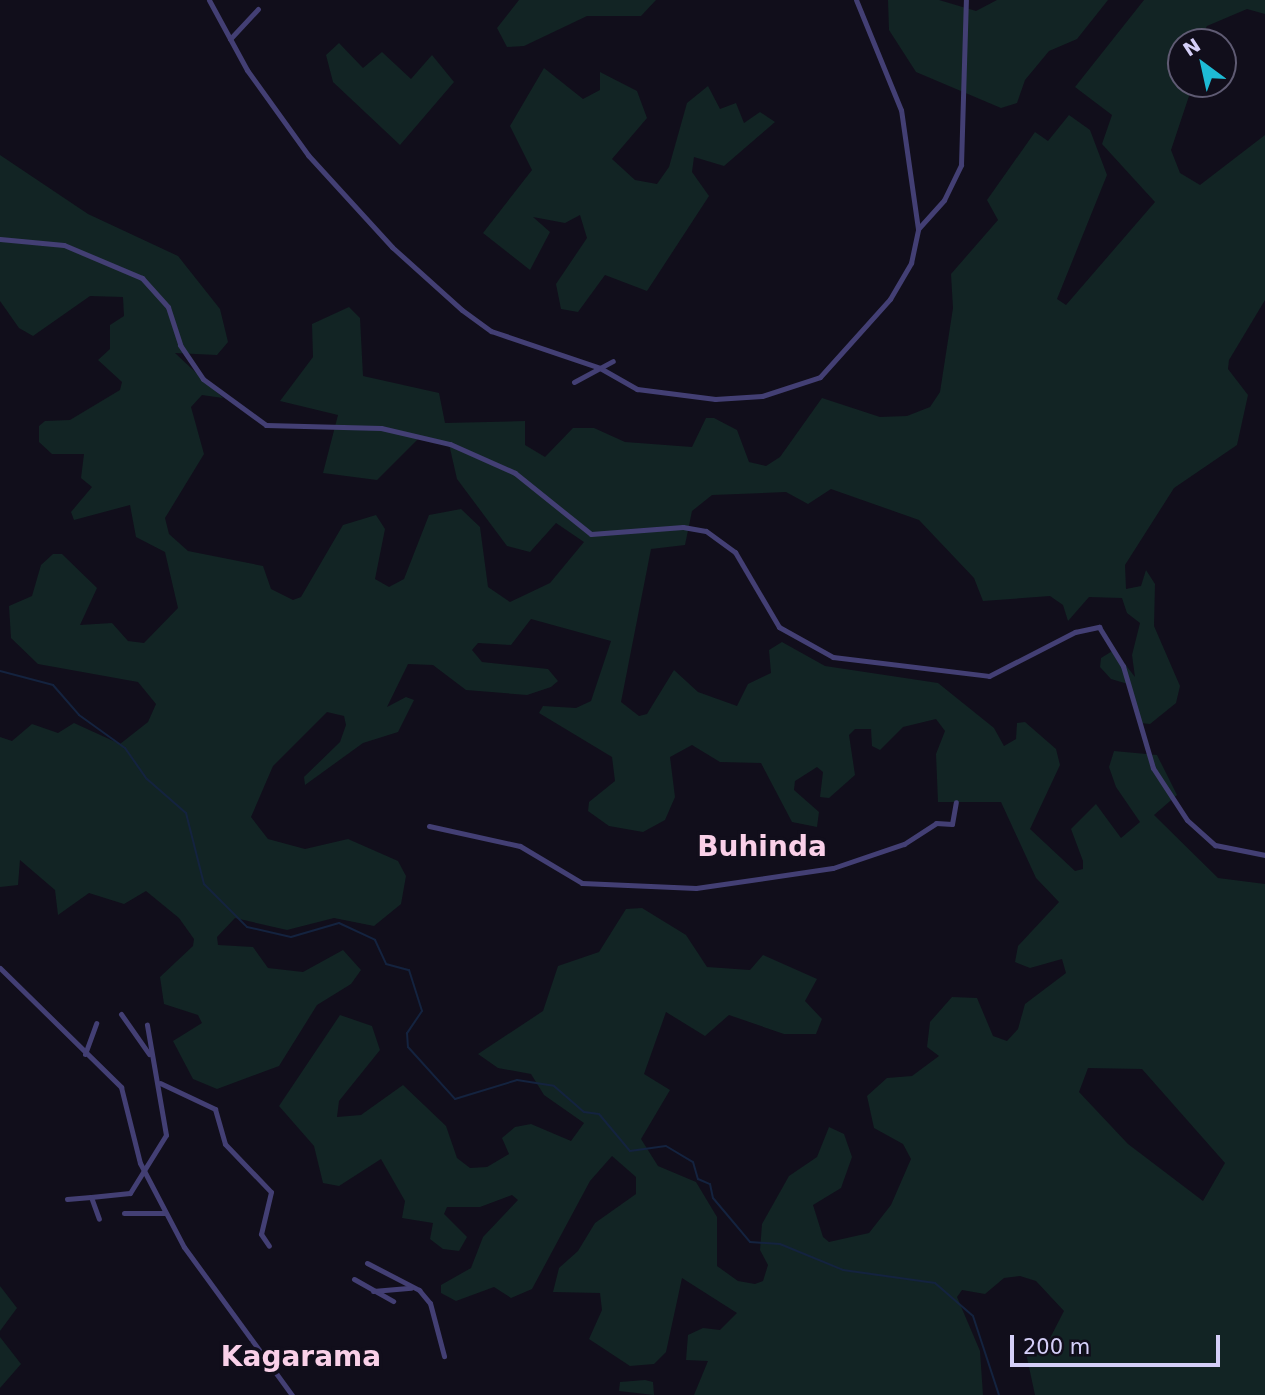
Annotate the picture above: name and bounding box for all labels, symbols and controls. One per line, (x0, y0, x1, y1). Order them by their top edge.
north arrow (1167, 28, 1237, 98)
text: N (1179, 34, 1204, 61)
district label: Buhinda (697, 830, 827, 864)
scale bar (1013, 1322, 1223, 1366)
text: 200 m (1023, 1335, 1090, 1359)
district label: Kagarama (221, 1340, 381, 1374)

